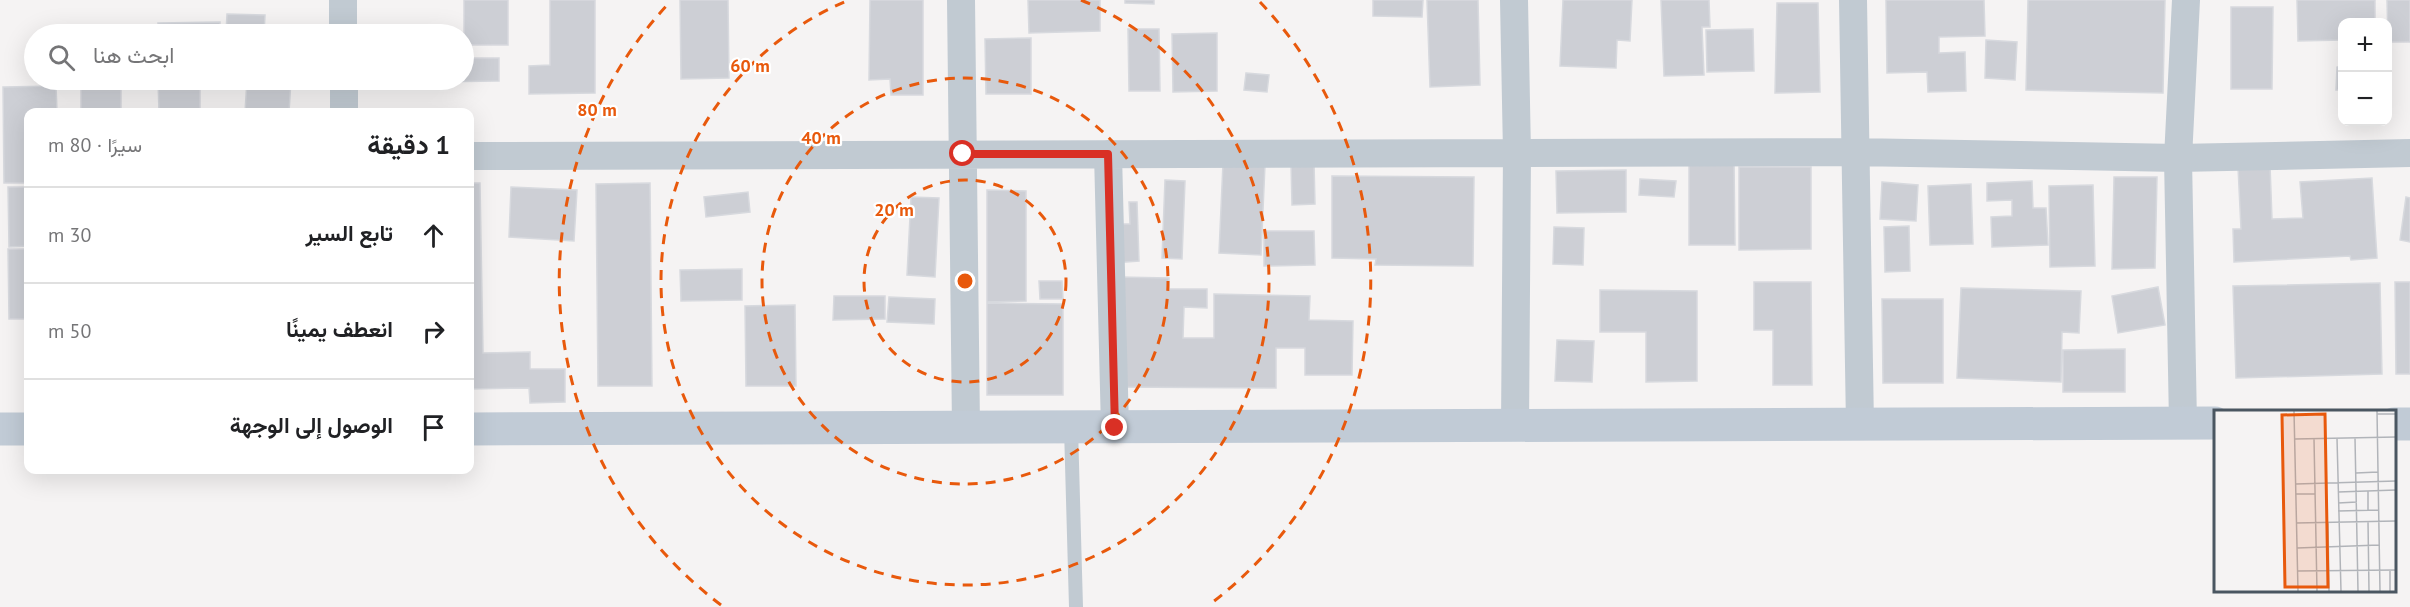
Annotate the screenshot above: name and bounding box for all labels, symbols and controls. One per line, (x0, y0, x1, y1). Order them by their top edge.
map controls (2338, 18, 2392, 126)
button: + (2338, 18, 2392, 72)
search box (24, 24, 474, 90)
icon: search (45, 41, 78, 74)
text: ابحث هنا (93, 41, 174, 69)
text: 60 m (730, 54, 770, 77)
button: − (2338, 72, 2392, 126)
text: 80 m (577, 98, 617, 121)
text: 40 m (801, 126, 841, 149)
text: 1 دقيقة (367, 128, 450, 161)
text: سيرًا · 80 m (48, 132, 142, 158)
route start (949, 140, 975, 166)
text: 20 m (874, 198, 914, 221)
text: تابع السير (305, 219, 393, 247)
icon: ahead (417, 219, 450, 252)
text: 30 m (48, 222, 91, 248)
centre of rings (955, 271, 975, 291)
text: انعطف يمينًا (286, 315, 393, 343)
icon: right (417, 315, 450, 348)
text: 50 m (48, 318, 91, 344)
inset map (2214, 410, 2395, 592)
text: الوصول إلى الوجهة (230, 411, 393, 439)
icon: arrive (417, 411, 450, 444)
route end (1101, 414, 1127, 440)

